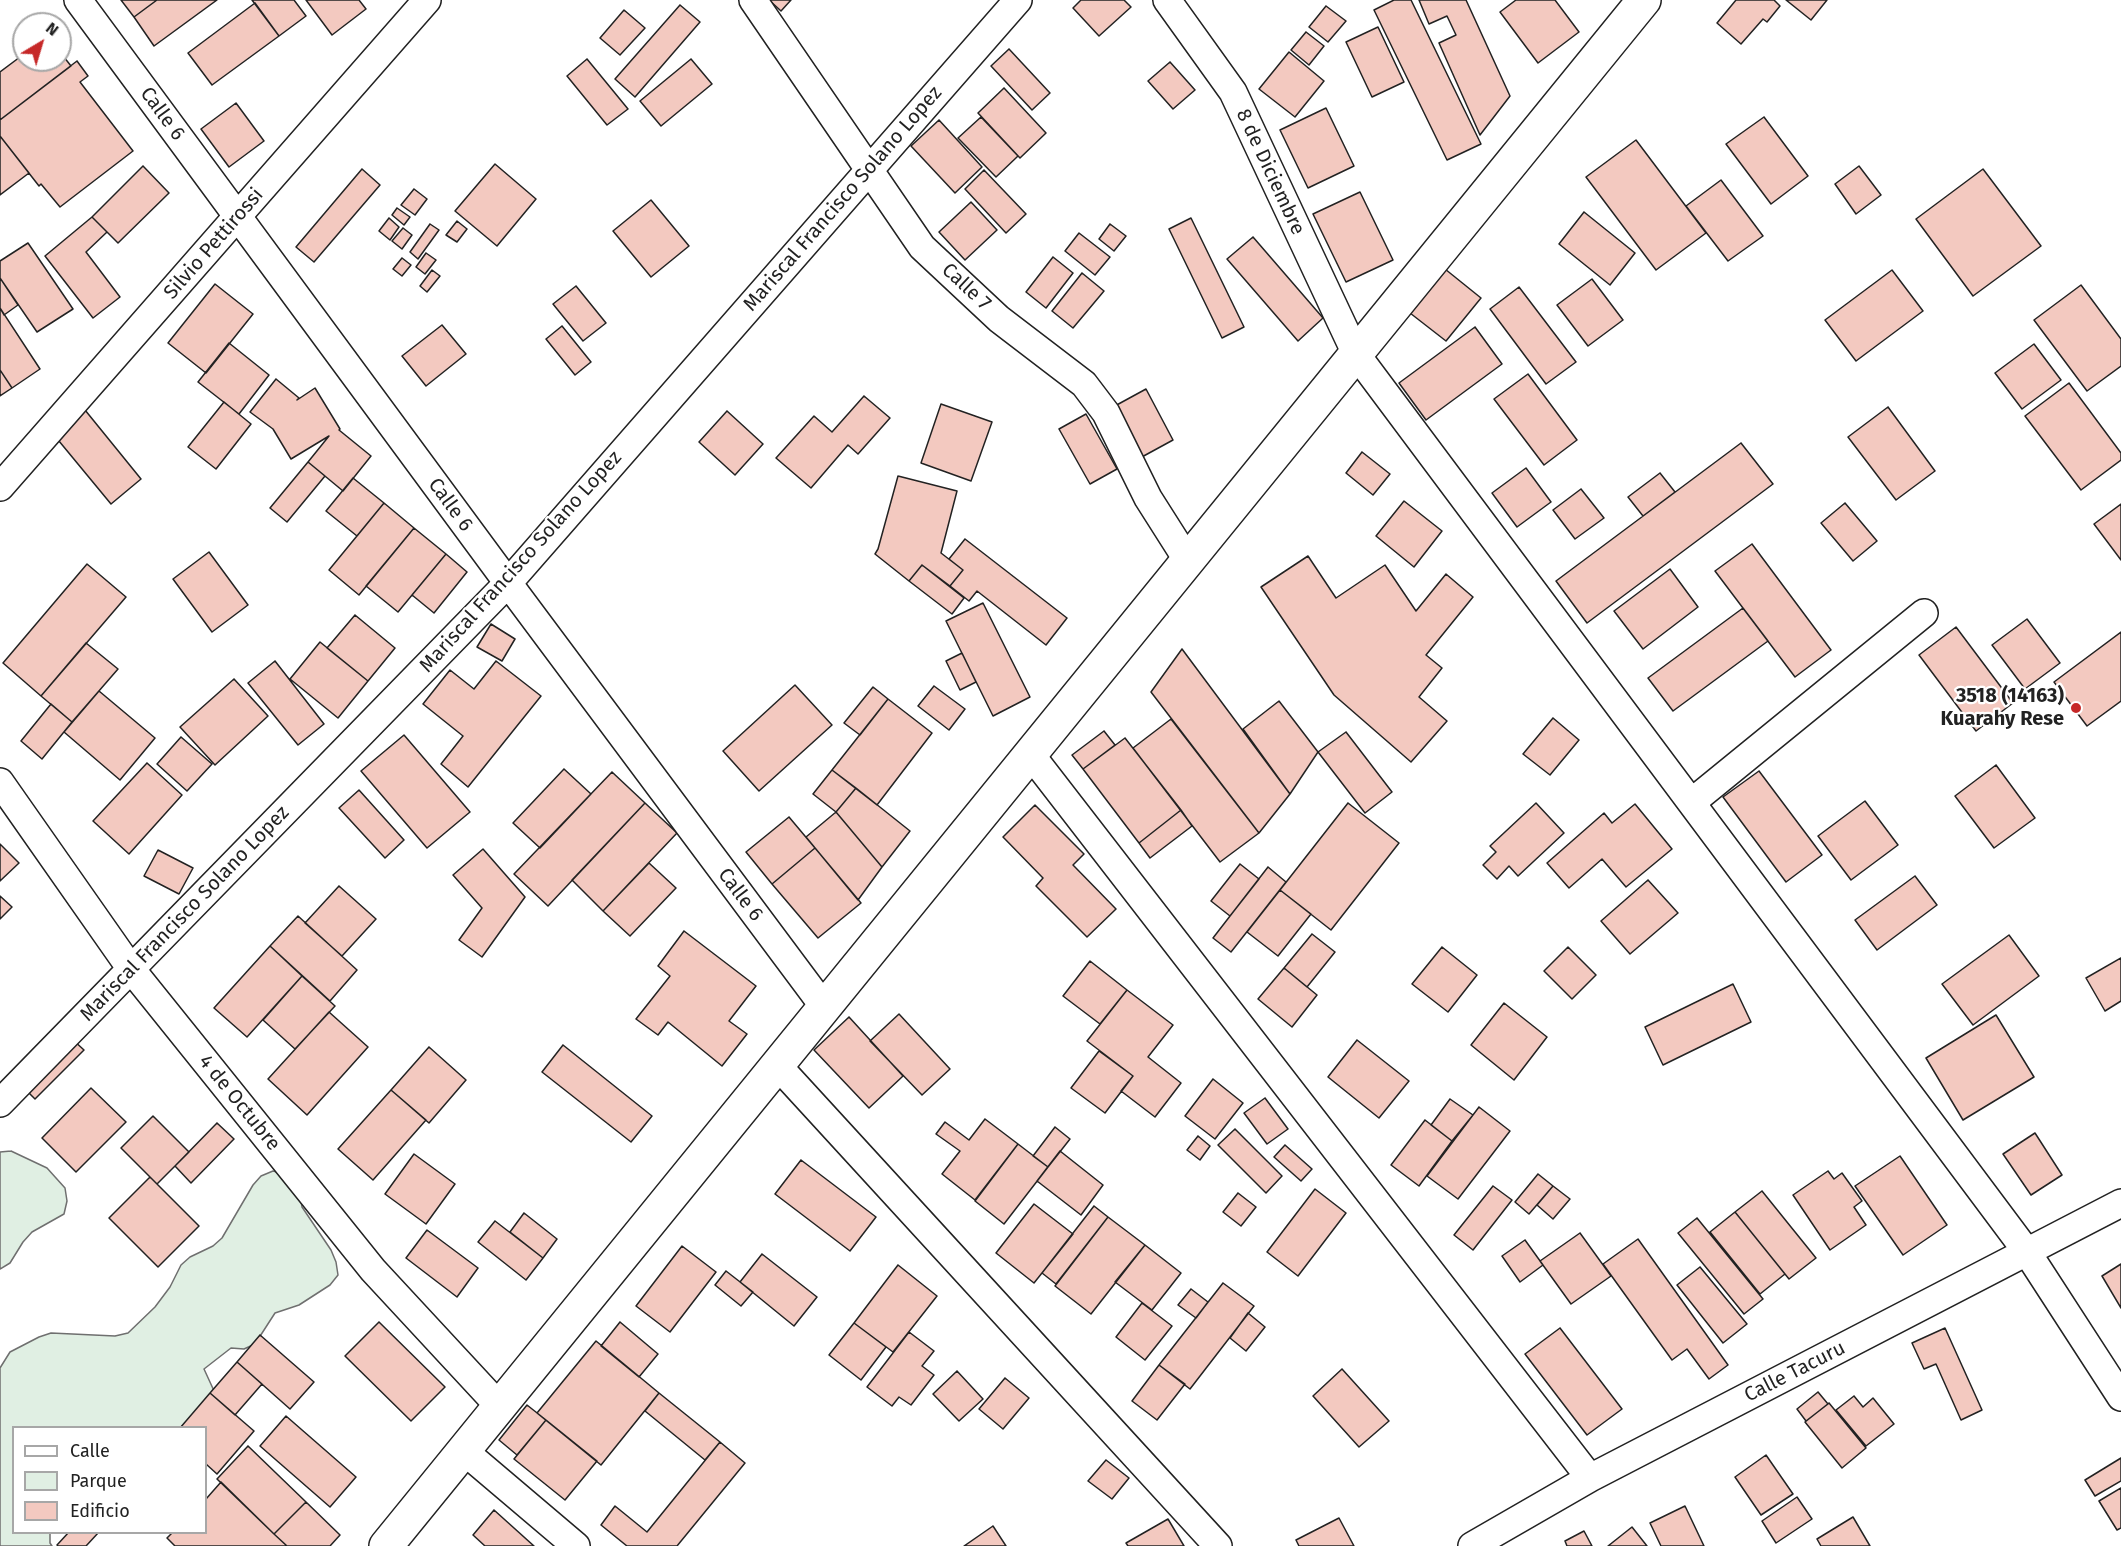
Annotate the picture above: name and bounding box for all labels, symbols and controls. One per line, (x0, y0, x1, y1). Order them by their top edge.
north arrow (12, 12, 72, 72)
text: N (42, 18, 62, 40)
street label: Mariscal Francisco Solano Lopez (739, 82, 947, 316)
street label: Calle 6 (135, 83, 189, 145)
street label: 8 de Diciembre (1230, 105, 1310, 239)
street label: Silvio Pettirossi (159, 183, 269, 305)
street label: Calle 7 (936, 258, 996, 316)
street label: Mariscal Francisco Solano Lopez (415, 446, 627, 678)
street label: Calle 6 (423, 474, 477, 536)
place label: 3518 (14163) Kuarahy Rese (1941, 684, 2064, 731)
marker: 3518 (14163) Kuarahy Rese (2069, 701, 2083, 715)
street label: Mariscal Francisco Solano Lopez (76, 801, 294, 1027)
street label: Calle 6 (712, 864, 768, 926)
street label: 4 de Octubre (193, 1050, 285, 1156)
street label: Calle Tacuru (1741, 1336, 1849, 1408)
legend (12, 1426, 207, 1534)
text: Calle (70, 1440, 110, 1462)
text: Parque (70, 1470, 127, 1492)
text: Edificio (70, 1500, 130, 1522)

